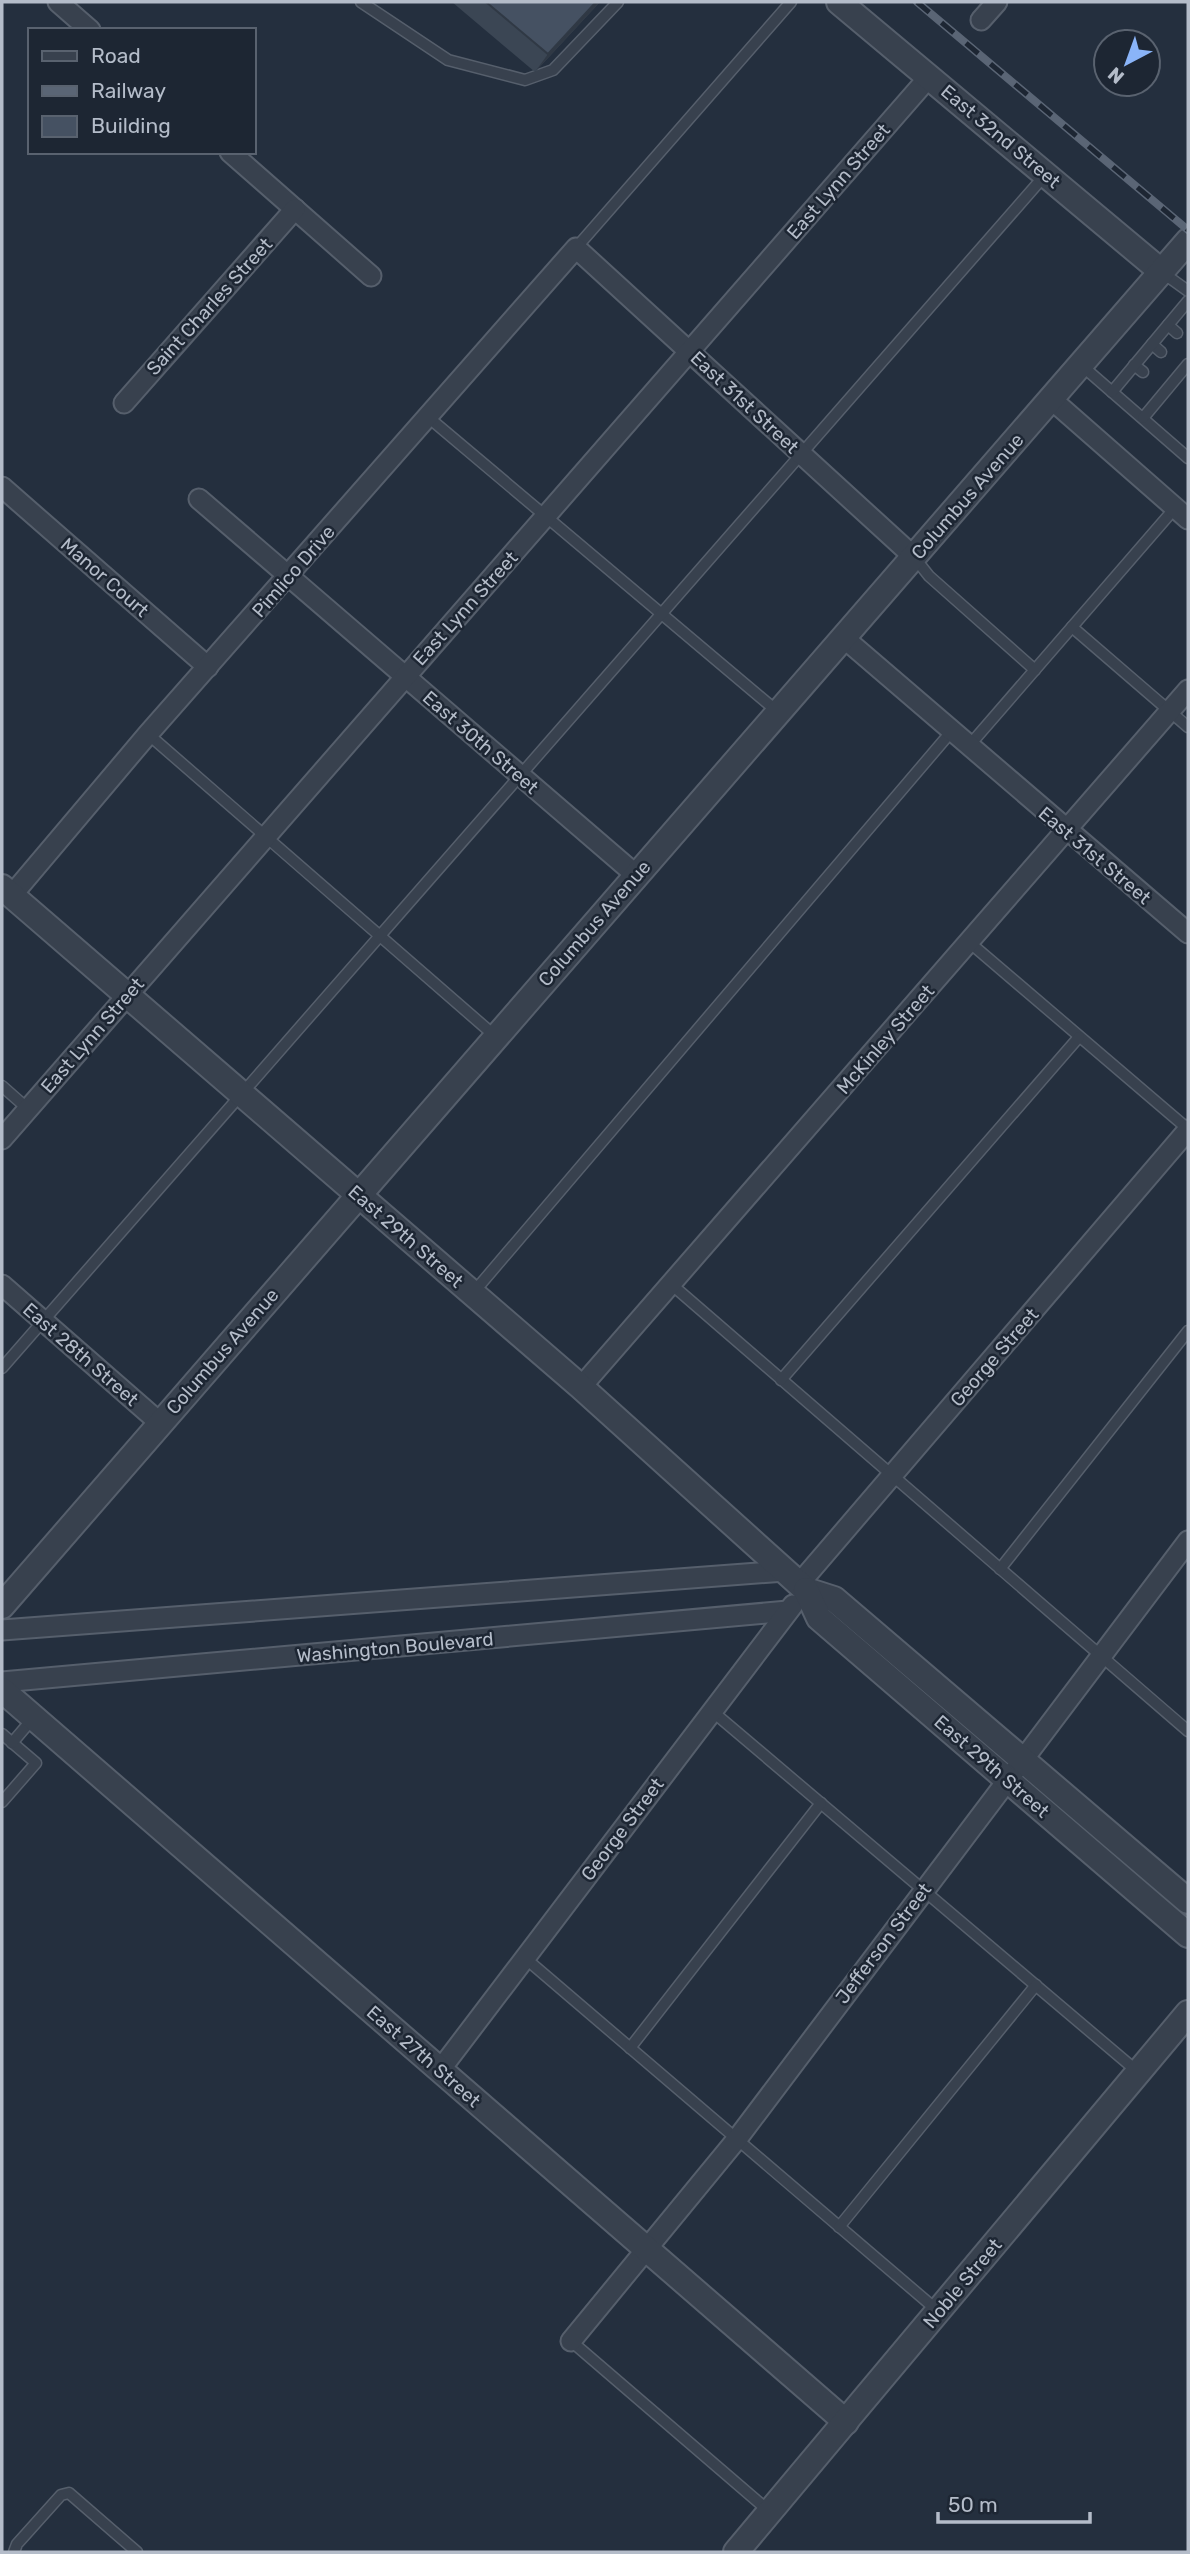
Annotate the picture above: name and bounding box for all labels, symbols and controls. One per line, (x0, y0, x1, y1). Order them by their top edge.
legend (28, 28, 256, 154)
north arrow (1092, 28, 1162, 98)
text: Road (91, 43, 141, 68)
text: N (1103, 62, 1129, 89)
text: Railway (91, 78, 166, 103)
street label: East 32nd Street (936, 80, 1065, 193)
text: Building (91, 113, 171, 138)
street label: East Lynn Street (782, 118, 895, 244)
street label: Saint Charles Street (142, 233, 277, 380)
street label: East 31st Street (686, 346, 804, 459)
street label: Columbus Avenue (906, 429, 1028, 564)
street label: Pimlico Drive (247, 521, 340, 622)
street label: Manor Court (56, 533, 154, 622)
street label: East Lynn Street (408, 546, 523, 670)
street label: East 30th Street (418, 686, 544, 799)
street label: East 31st Street (1034, 802, 1156, 909)
street label: Columbus Avenue (533, 856, 655, 991)
street label: East Lynn Street (36, 972, 149, 1098)
street label: McKinley Street (832, 979, 940, 1099)
street label: East 29th Street (343, 1180, 468, 1293)
street label: Columbus Avenue (161, 1284, 283, 1419)
street label: East 28th Street (18, 1298, 144, 1411)
street label: George Street (945, 1303, 1044, 1411)
street label: Washington Boulevard (296, 1627, 494, 1668)
street label: East 29th Street (929, 1710, 1054, 1823)
street label: George Street (576, 1773, 669, 1885)
street label: Jefferson Street (831, 1878, 937, 2008)
street label: East 27th Street (362, 2001, 486, 2112)
street label: Noble Street (918, 2233, 1007, 2333)
scale bar (938, 2480, 1090, 2524)
text: 50 m (948, 2492, 998, 2517)

